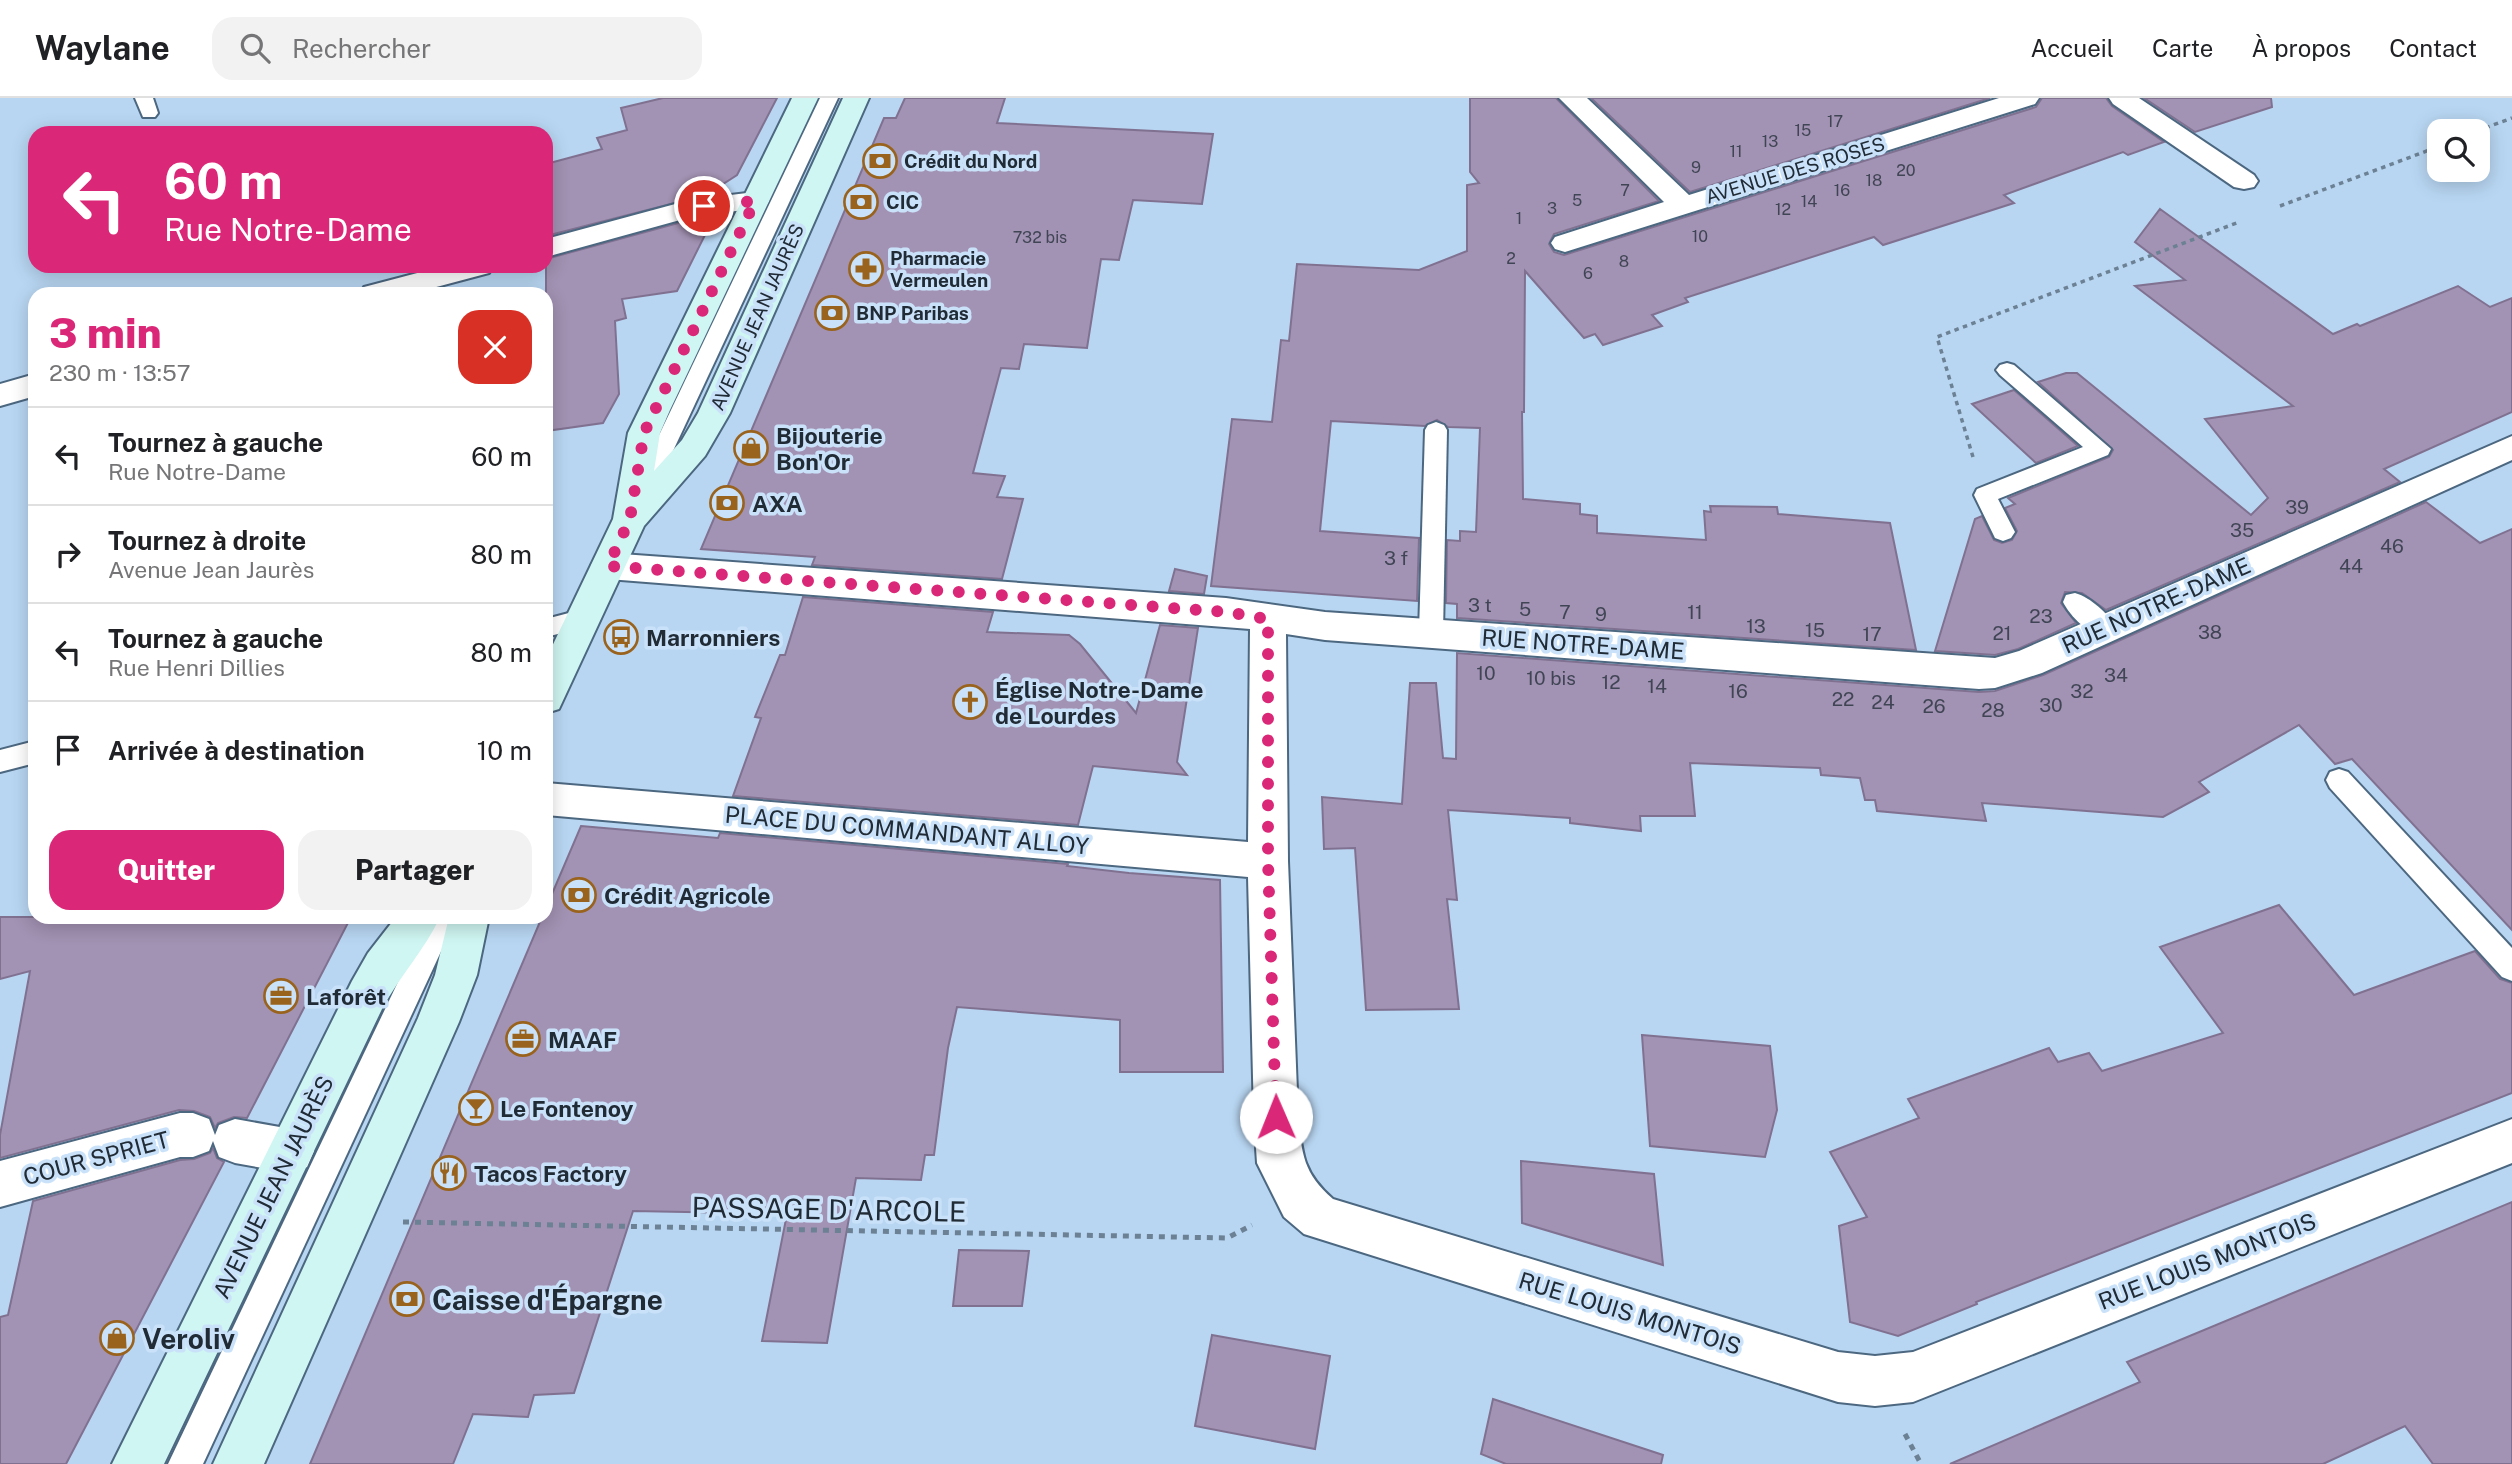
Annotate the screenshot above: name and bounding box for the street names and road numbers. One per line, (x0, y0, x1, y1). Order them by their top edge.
street label: AVENUE DES ROSES (1703, 132, 1887, 208)
street label: AVENUE JEAN JAURÈS (706, 220, 808, 414)
street label: RUE NOTRE-DAME (2058, 551, 2254, 659)
street label: RUE NOTRE-DAME (1481, 623, 1685, 665)
street label: PLACE DU COMMANDANT ALLOY (724, 801, 1090, 859)
street label: AVENUE JEAN JAURÈS (207, 1071, 339, 1303)
street label: COUR SPRIET (20, 1125, 172, 1190)
street label: PASSAGE D'ARCOLE (691, 1190, 967, 1228)
street label: RUE LOUIS MONTOIS (2094, 1207, 2320, 1315)
street label: RUE LOUIS MONTOIS (1516, 1266, 1744, 1360)

